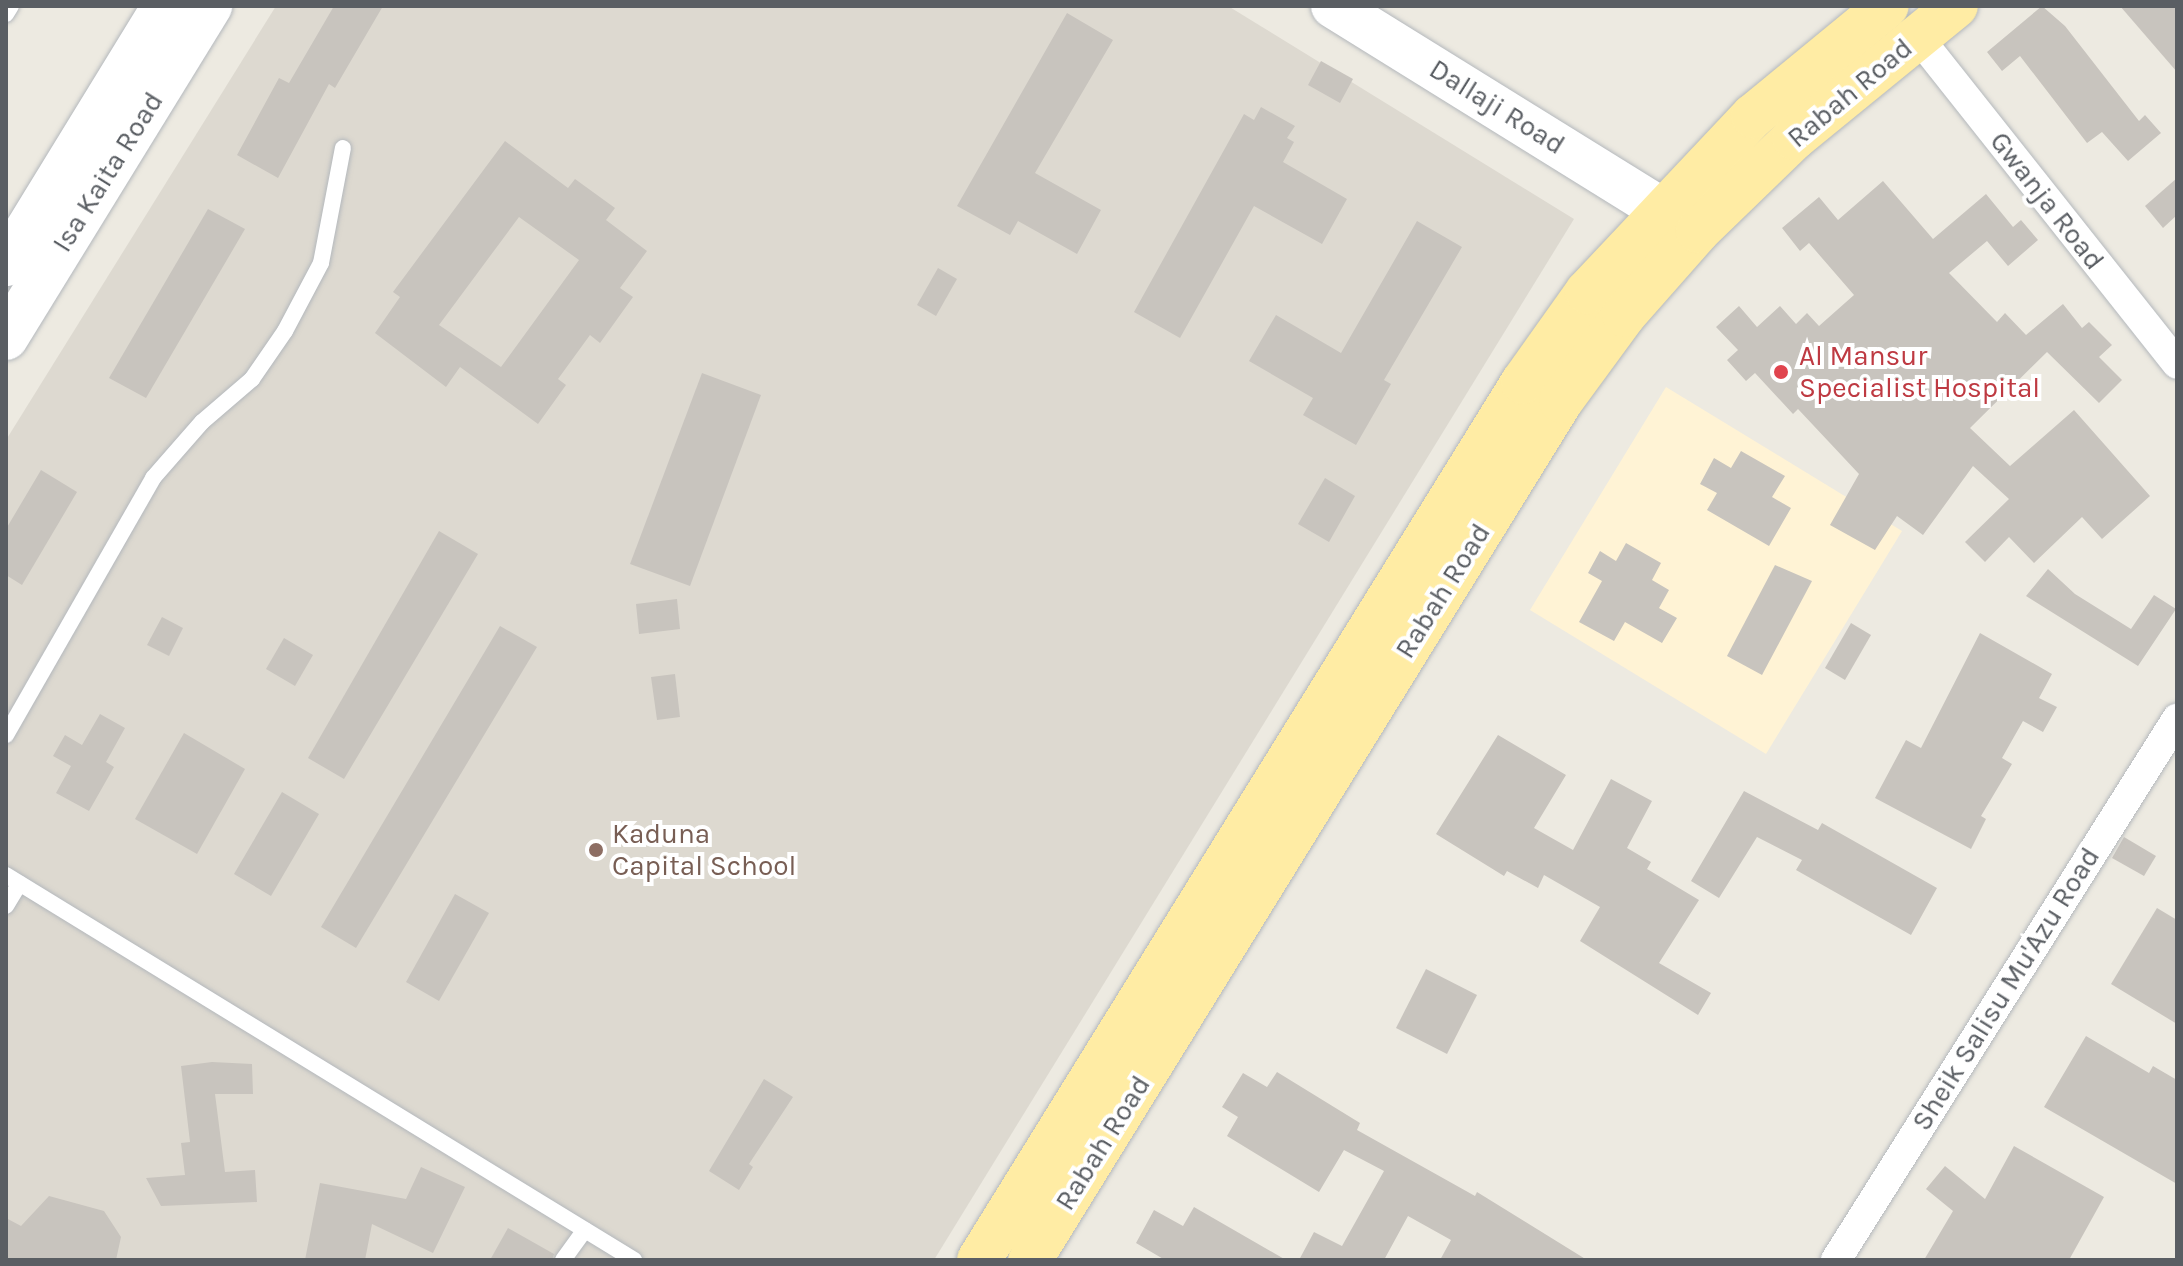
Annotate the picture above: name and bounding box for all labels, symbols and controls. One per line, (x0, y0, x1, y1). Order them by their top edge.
street label: Rabah Road (1781, 31, 1919, 155)
street label: Dallaji Road (1423, 52, 1571, 162)
street label: Isa Kaita Road (45, 86, 171, 258)
street label: Gwanja Road (1983, 125, 2111, 277)
place label: Al Mansur Specialist Hospital (1799, 339, 2040, 405)
marker: Al Mansur Specialist Hospital (1770, 361, 1792, 383)
street label: Rabah Road (1388, 517, 1498, 665)
place label: Kaduna Capital School (612, 817, 796, 883)
marker: Kaduna Capital School (587, 841, 605, 859)
street label: Sheik Salisu Mu'Azu Road (1905, 841, 2107, 1137)
street label: Rabah Road (1048, 1069, 1158, 1217)

